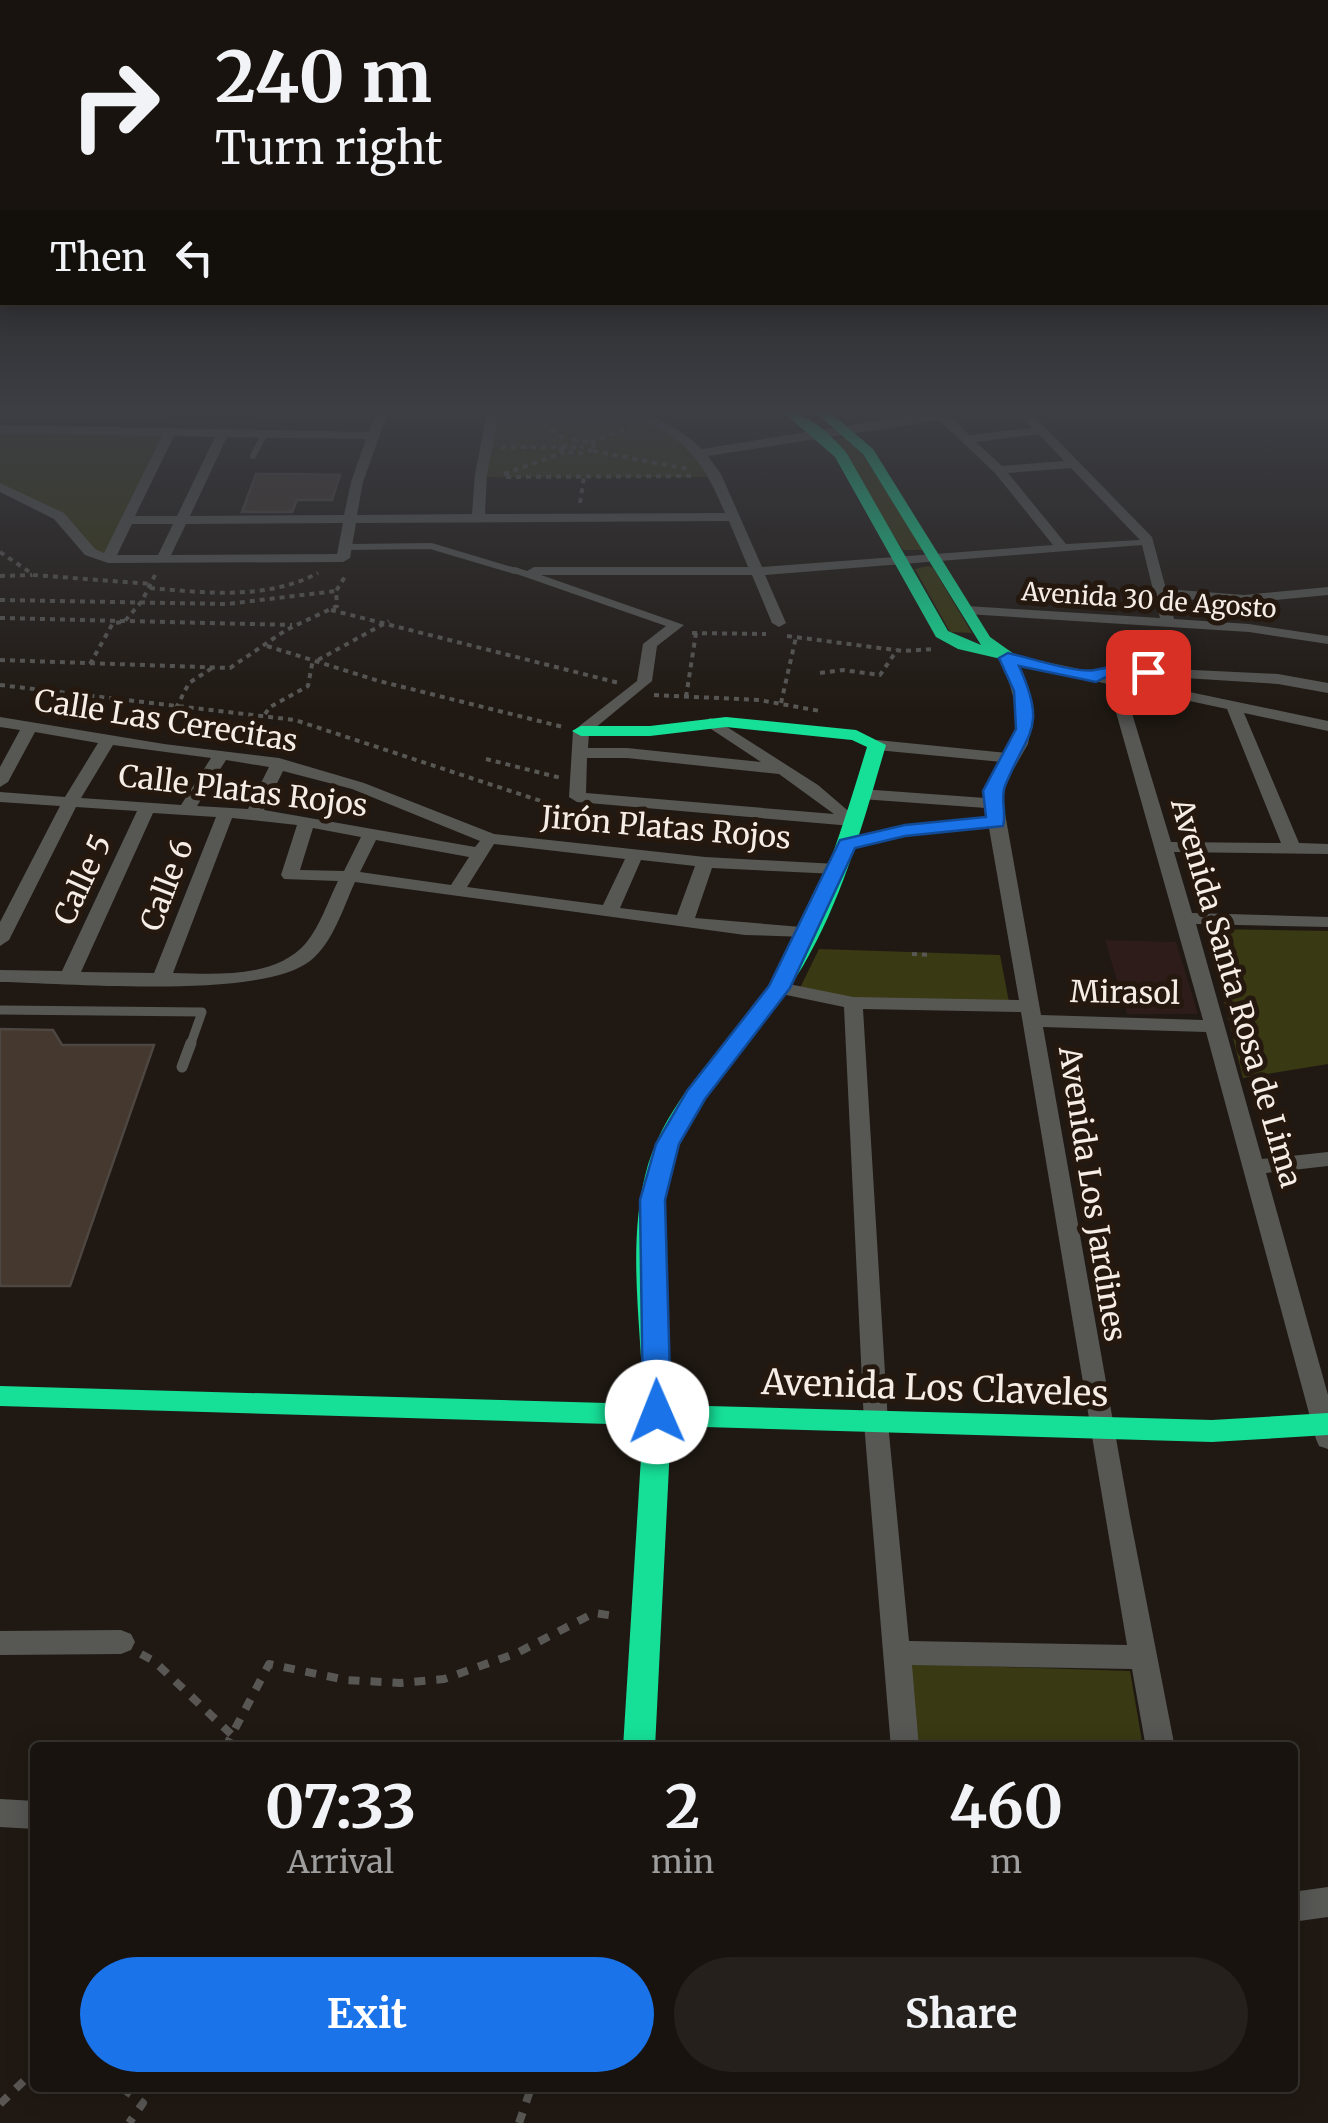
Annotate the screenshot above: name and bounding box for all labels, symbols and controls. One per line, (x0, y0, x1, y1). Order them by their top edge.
text: 240 m (215, 33, 432, 121)
icon: right (50, 40, 180, 170)
text: Turn right (215, 120, 443, 176)
icon: left (167, 230, 222, 285)
text: Then (50, 234, 147, 281)
street label: Avenida 30 de Agosto (1019, 575, 1278, 625)
pin (1106, 630, 1191, 715)
icon: arrive (1121, 645, 1176, 700)
street label: Calle Las Cerecitas (32, 680, 300, 760)
street label: Calle Platas Rojos (116, 756, 370, 824)
street label: Avenida Santa Rosa de Lima (1163, 793, 1311, 1192)
street label: Jirón Platas Rojos (539, 797, 793, 857)
street label: Calle 5 (45, 829, 119, 931)
street label: Calle 6 (131, 833, 201, 936)
street label: Mirasol (1070, 972, 1180, 1012)
street label: Avenida Los Jardines (1051, 1043, 1135, 1344)
position arrow (605, 1360, 709, 1464)
street label: Avenida Los Claveles (760, 1360, 1109, 1416)
text: 07:33 (265, 1769, 416, 1844)
text: 2 (665, 1769, 700, 1844)
text: 460 (949, 1769, 1063, 1844)
text: Arrival (287, 1842, 394, 1882)
text: min (651, 1842, 714, 1882)
text: m (990, 1842, 1022, 1882)
button: Exit (80, 1957, 654, 2072)
button: Share (674, 1957, 1248, 2072)

